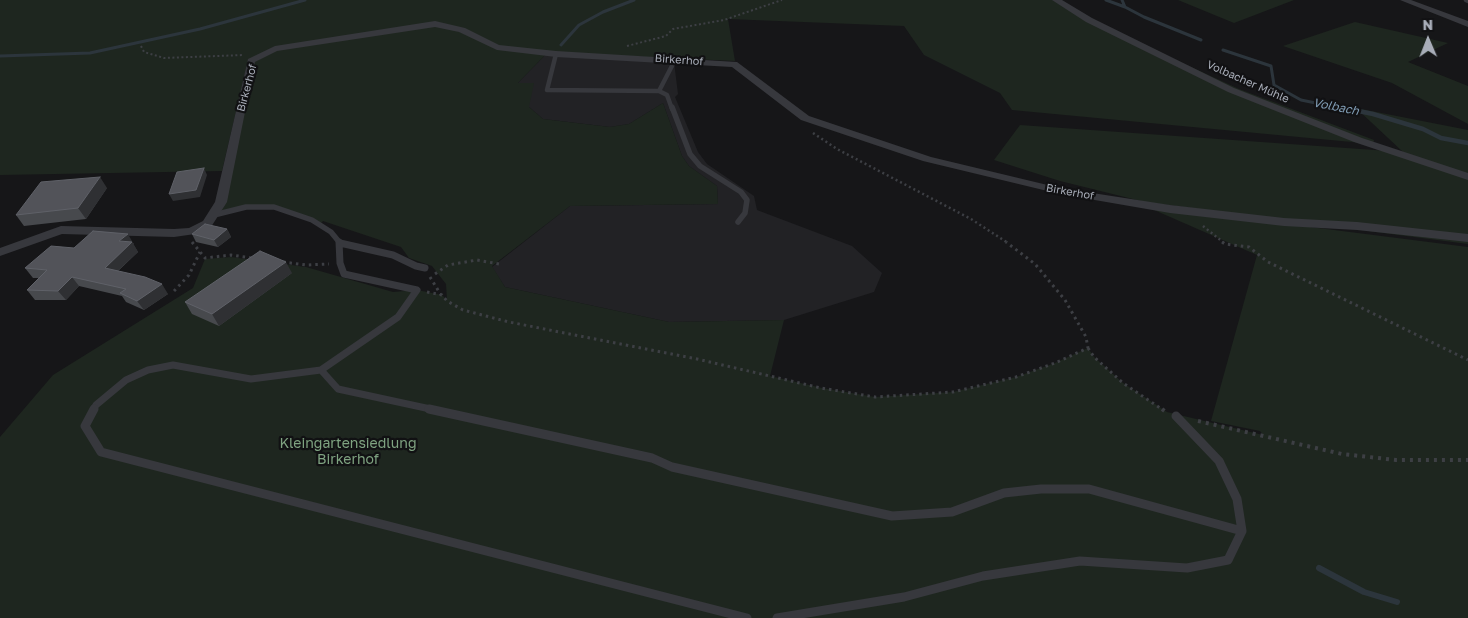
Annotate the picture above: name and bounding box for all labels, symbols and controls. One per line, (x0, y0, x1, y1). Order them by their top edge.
north arrow (1403, 15, 1453, 65)
text: N (1422, 16, 1433, 33)
street label: Birkerhof (654, 52, 704, 68)
street label: Volbacher Mühle (1205, 58, 1291, 106)
street label: Birkerhof (234, 63, 260, 113)
water label: Volbach (1312, 96, 1360, 118)
street label: Birkerhof (1045, 181, 1095, 203)
park label: Kleingartensiedlung Birkerhof (279, 436, 417, 468)

